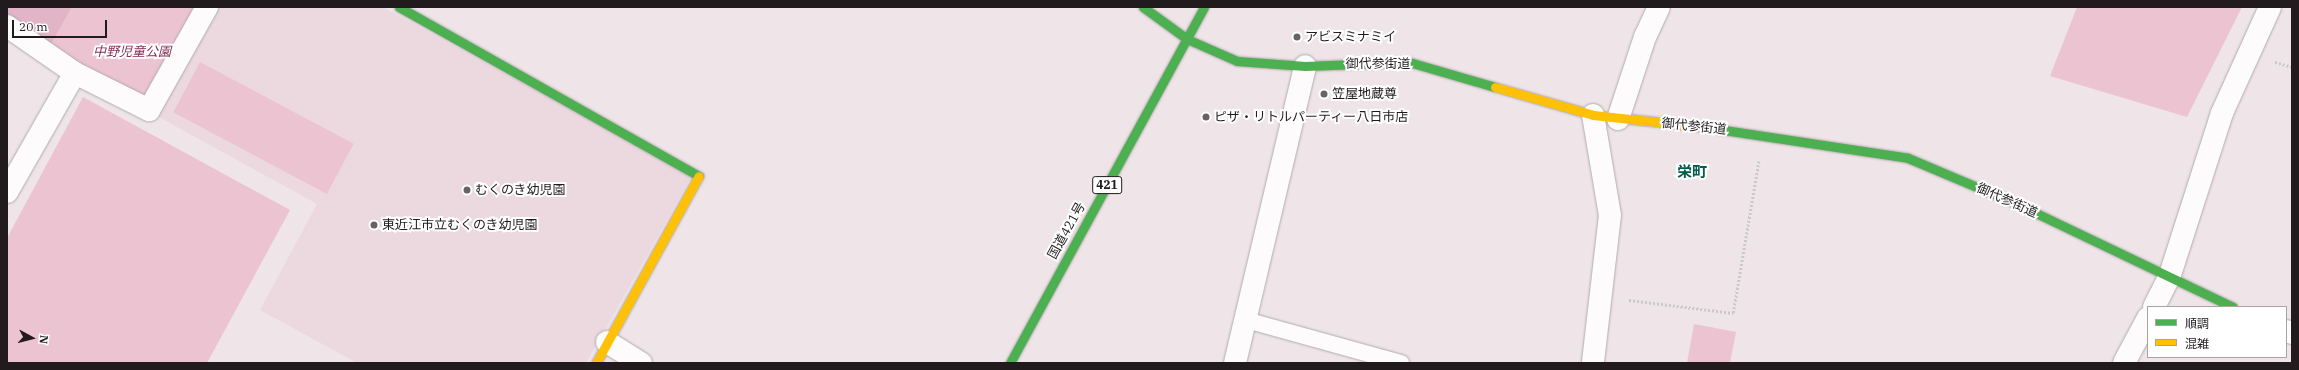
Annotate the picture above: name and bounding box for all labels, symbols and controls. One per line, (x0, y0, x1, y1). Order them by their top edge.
scale bar (14, 12, 109, 38)
text: 20 m (19, 19, 48, 34)
place label: アビスミナミイ (1305, 29, 1396, 45)
marker: アビスミナミイ (1292, 32, 1302, 42)
park label: 中野児童公園 (93, 44, 171, 60)
street label: 御代参街道 (1346, 56, 1410, 72)
place label: 笠屋地蔵尊 (1332, 86, 1397, 102)
marker: 笠屋地蔵尊 (1319, 89, 1329, 99)
place label: ピザ・リトルパーティー八日市店 (1214, 109, 1409, 125)
marker: ピザ・リトルパーティー八日市店 (1201, 112, 1211, 122)
street label: 御代参街道 (1661, 116, 1727, 138)
district label: 栄町 (1677, 163, 1707, 181)
road number: 421 (1092, 175, 1122, 195)
street label: 御代参街道 (1974, 181, 2040, 221)
place label: むくのき幼児園 (475, 182, 566, 198)
marker: むくのき幼児園 (462, 185, 472, 195)
street label: 国道421号 (1045, 200, 1089, 262)
place label: 東近江市立むくのき幼児園 (382, 217, 538, 233)
marker: 東近江市立むくのき幼児園 (369, 220, 379, 230)
legend (2147, 306, 2287, 358)
text: 順調 (2185, 316, 2209, 331)
north arrow (12, 318, 52, 358)
text: N (36, 334, 51, 345)
text: 混雑 (2185, 336, 2209, 351)

